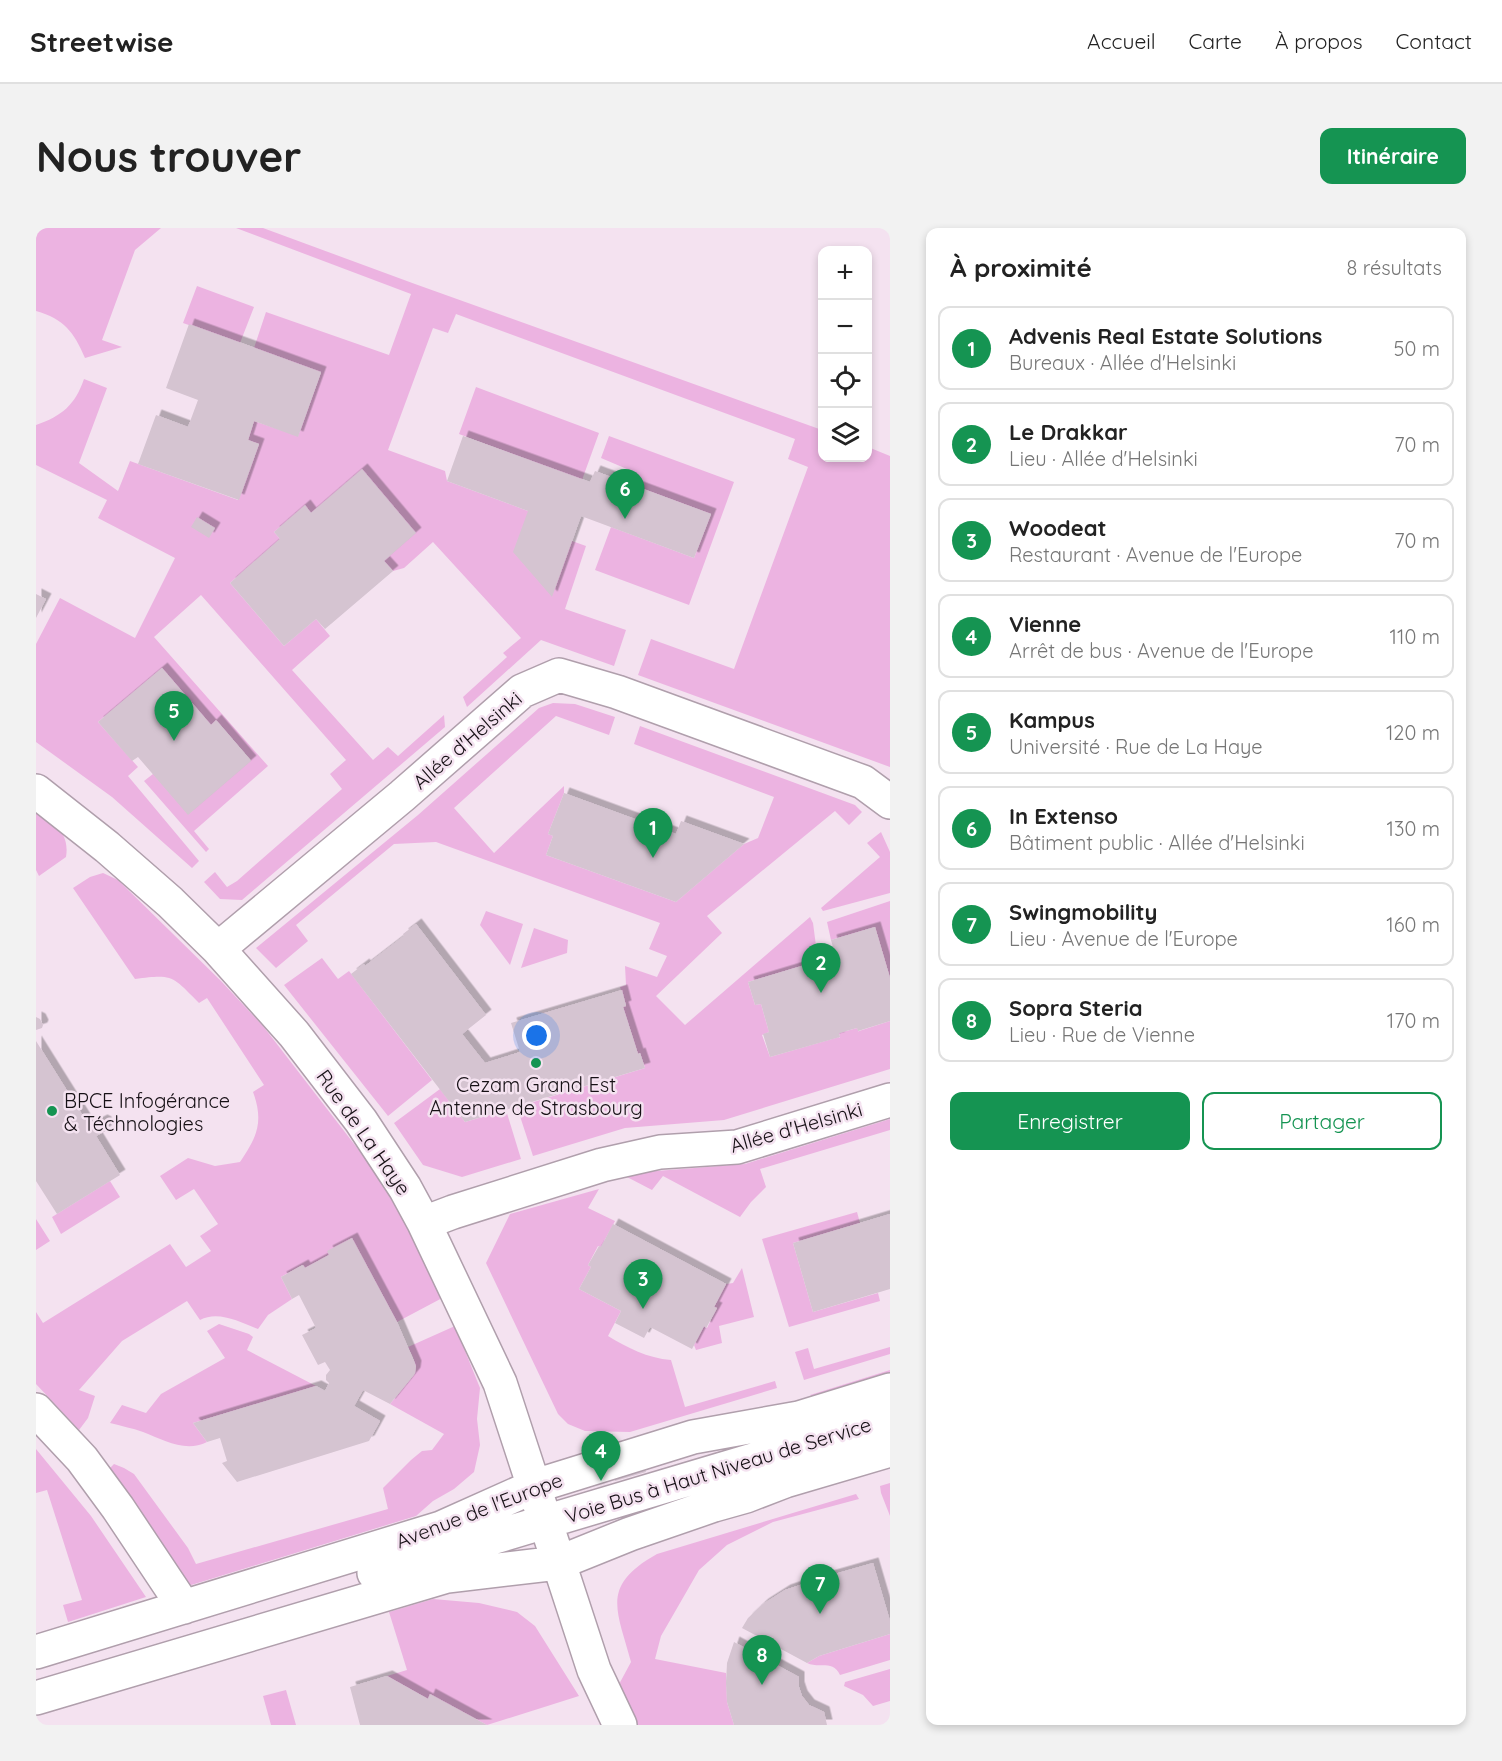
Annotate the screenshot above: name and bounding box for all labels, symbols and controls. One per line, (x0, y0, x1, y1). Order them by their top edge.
text: Streetwise (30, 24, 173, 59)
text: Accueil (1087, 28, 1156, 54)
text: Carte (1189, 28, 1242, 54)
text: À propos (1275, 28, 1363, 54)
text: Contact (1396, 28, 1472, 54)
button: Itinéraire (1320, 128, 1466, 184)
text: Nous trouver (36, 130, 301, 183)
map controls (818, 246, 872, 462)
button: + (818, 246, 872, 300)
text: À proximité (950, 251, 1092, 284)
text: 8 résultats (1346, 255, 1442, 280)
button: − (818, 300, 872, 354)
text: Advenis Real Estate Solutions (1009, 322, 1322, 350)
text: 1 (968, 336, 975, 361)
text: 50 m (1394, 336, 1440, 361)
text: Bureaux · Allée d'Helsinki (1009, 350, 1236, 375)
button: locate (818, 354, 872, 408)
button: layers (818, 408, 872, 462)
text: Le Drakkar (1009, 418, 1128, 446)
text: 2 (966, 432, 977, 457)
text: 70 m (1394, 432, 1440, 457)
text: Lieu · Allée d'Helsinki (1009, 446, 1198, 471)
pin: 6 (606, 470, 644, 519)
text: Woodeat (1009, 514, 1107, 542)
text: 3 (966, 528, 977, 553)
text: 70 m (1394, 528, 1440, 553)
text: Restaurant · Avenue de l'Europe (1009, 542, 1302, 567)
text: Vienne (1009, 610, 1081, 638)
text: 4 (966, 624, 977, 649)
text: 110 m (1390, 624, 1440, 649)
text: Arrêt de bus · Avenue de l'Europe (1009, 638, 1314, 663)
street label: Allée d'Helsinki (407, 686, 527, 794)
pin: 5 (154, 692, 194, 741)
text: Kampus (1009, 706, 1095, 734)
text: 5 (966, 720, 977, 745)
text: 120 m (1386, 720, 1440, 745)
text: Université · Rue de La Haye (1009, 734, 1263, 759)
text: In Extenso (1009, 802, 1118, 830)
pin: 1 (634, 808, 672, 858)
text: 6 (966, 816, 977, 841)
text: 130 m (1387, 816, 1440, 841)
text: Bâtiment public · Allée d'Helsinki (1009, 830, 1305, 855)
text: Swingmobility (1009, 898, 1157, 926)
text: 7 (966, 912, 977, 937)
text: 160 m (1386, 912, 1440, 937)
text: Lieu · Avenue de l'Europe (1009, 926, 1238, 951)
pin: 2 (802, 944, 840, 993)
text: Sopra Steria (1009, 994, 1143, 1022)
text: 8 (966, 1008, 977, 1033)
text: 170 m (1387, 1008, 1440, 1033)
your location (522, 1021, 551, 1050)
text: Lieu · Rue de Vienne (1009, 1022, 1195, 1047)
marker: Cezam Grand Est Antenne de Strasbourg (529, 1056, 543, 1070)
street label: Rue de La Haye (311, 1064, 417, 1200)
place label: Cezam Grand Est Antenne de Strasbourg (429, 1072, 643, 1120)
place label: BPCE Infogérance & Téchnologies (64, 1088, 230, 1136)
button: Enregistrer (950, 1092, 1190, 1150)
button: Partager (1202, 1092, 1442, 1150)
street label: Allée d'Helsinki (727, 1096, 865, 1158)
marker: BPCE Infogérance & Téchnologies (45, 1104, 59, 1118)
pin: 3 (624, 1260, 662, 1309)
street label: Voie Bus à Haut Niveau de Service (562, 1411, 874, 1529)
pin: 4 (582, 1432, 620, 1481)
street label: Avenue de l'Europe (392, 1467, 566, 1553)
pin: 7 (800, 1564, 840, 1614)
pin: 8 (742, 1636, 782, 1685)

